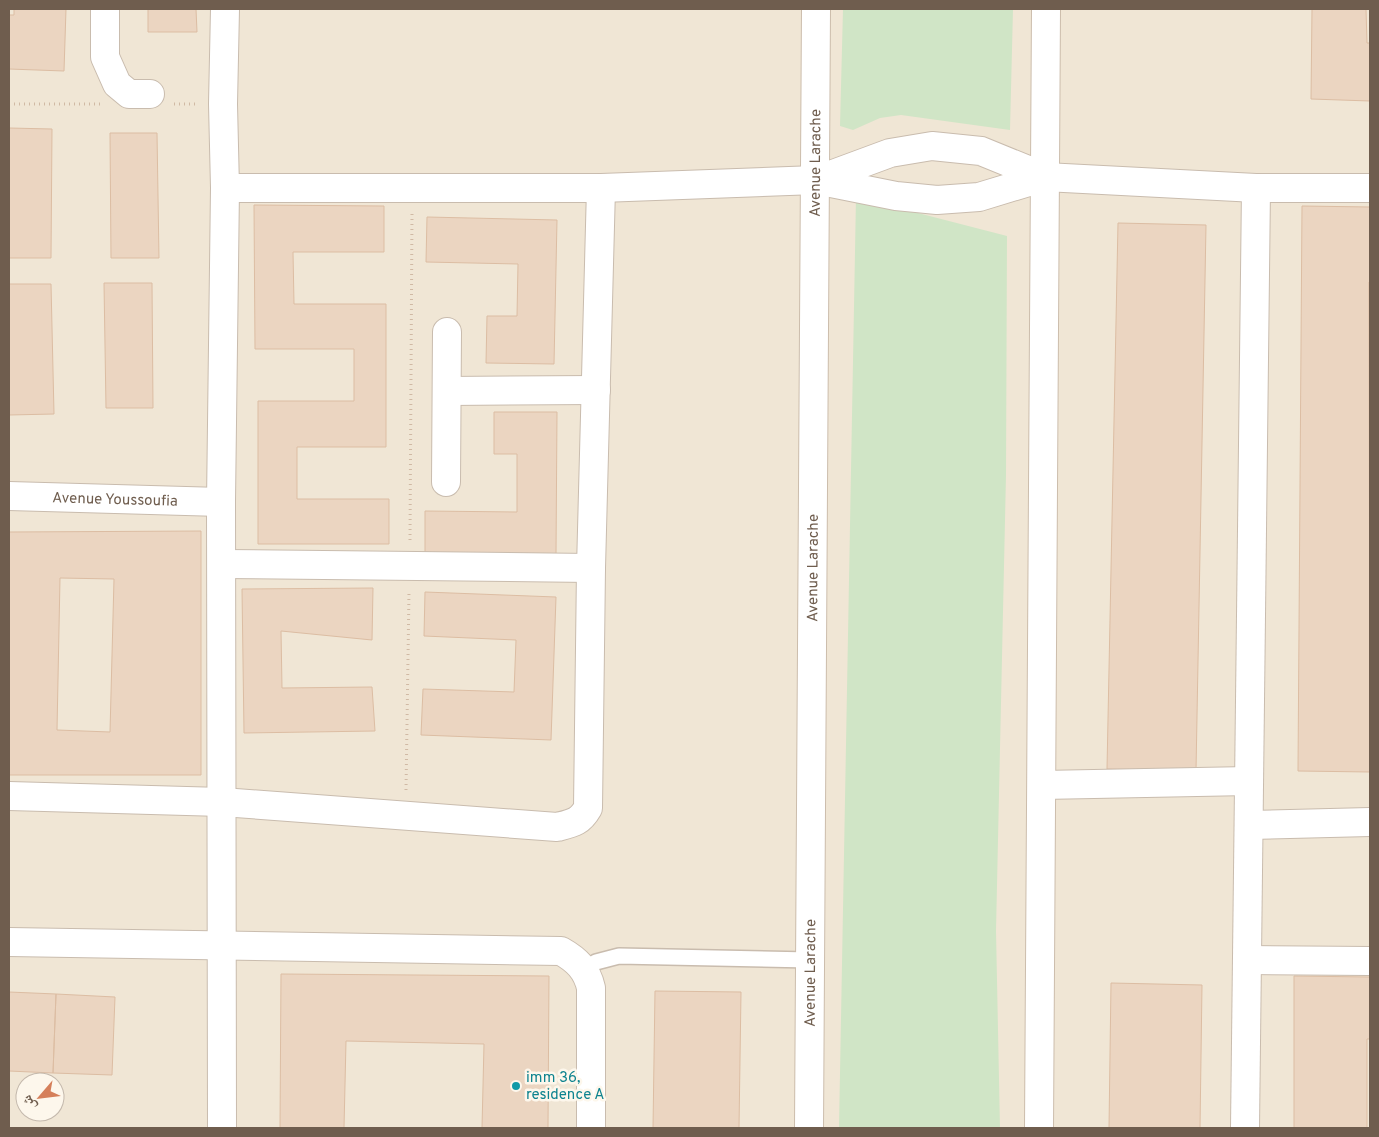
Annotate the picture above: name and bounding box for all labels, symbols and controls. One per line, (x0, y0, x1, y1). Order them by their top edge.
street label: Avenue Larache (807, 109, 826, 217)
street label: Avenue Youssoufia (52, 489, 178, 512)
street label: Avenue Larache (804, 514, 824, 622)
street label: Avenue Larache (802, 919, 821, 1027)
place label: imm 36, residence A (526, 1069, 604, 1105)
north arrow (15, 1072, 65, 1122)
marker: imm 36, residence A (510, 1080, 522, 1092)
text: ش (19, 1092, 41, 1113)

